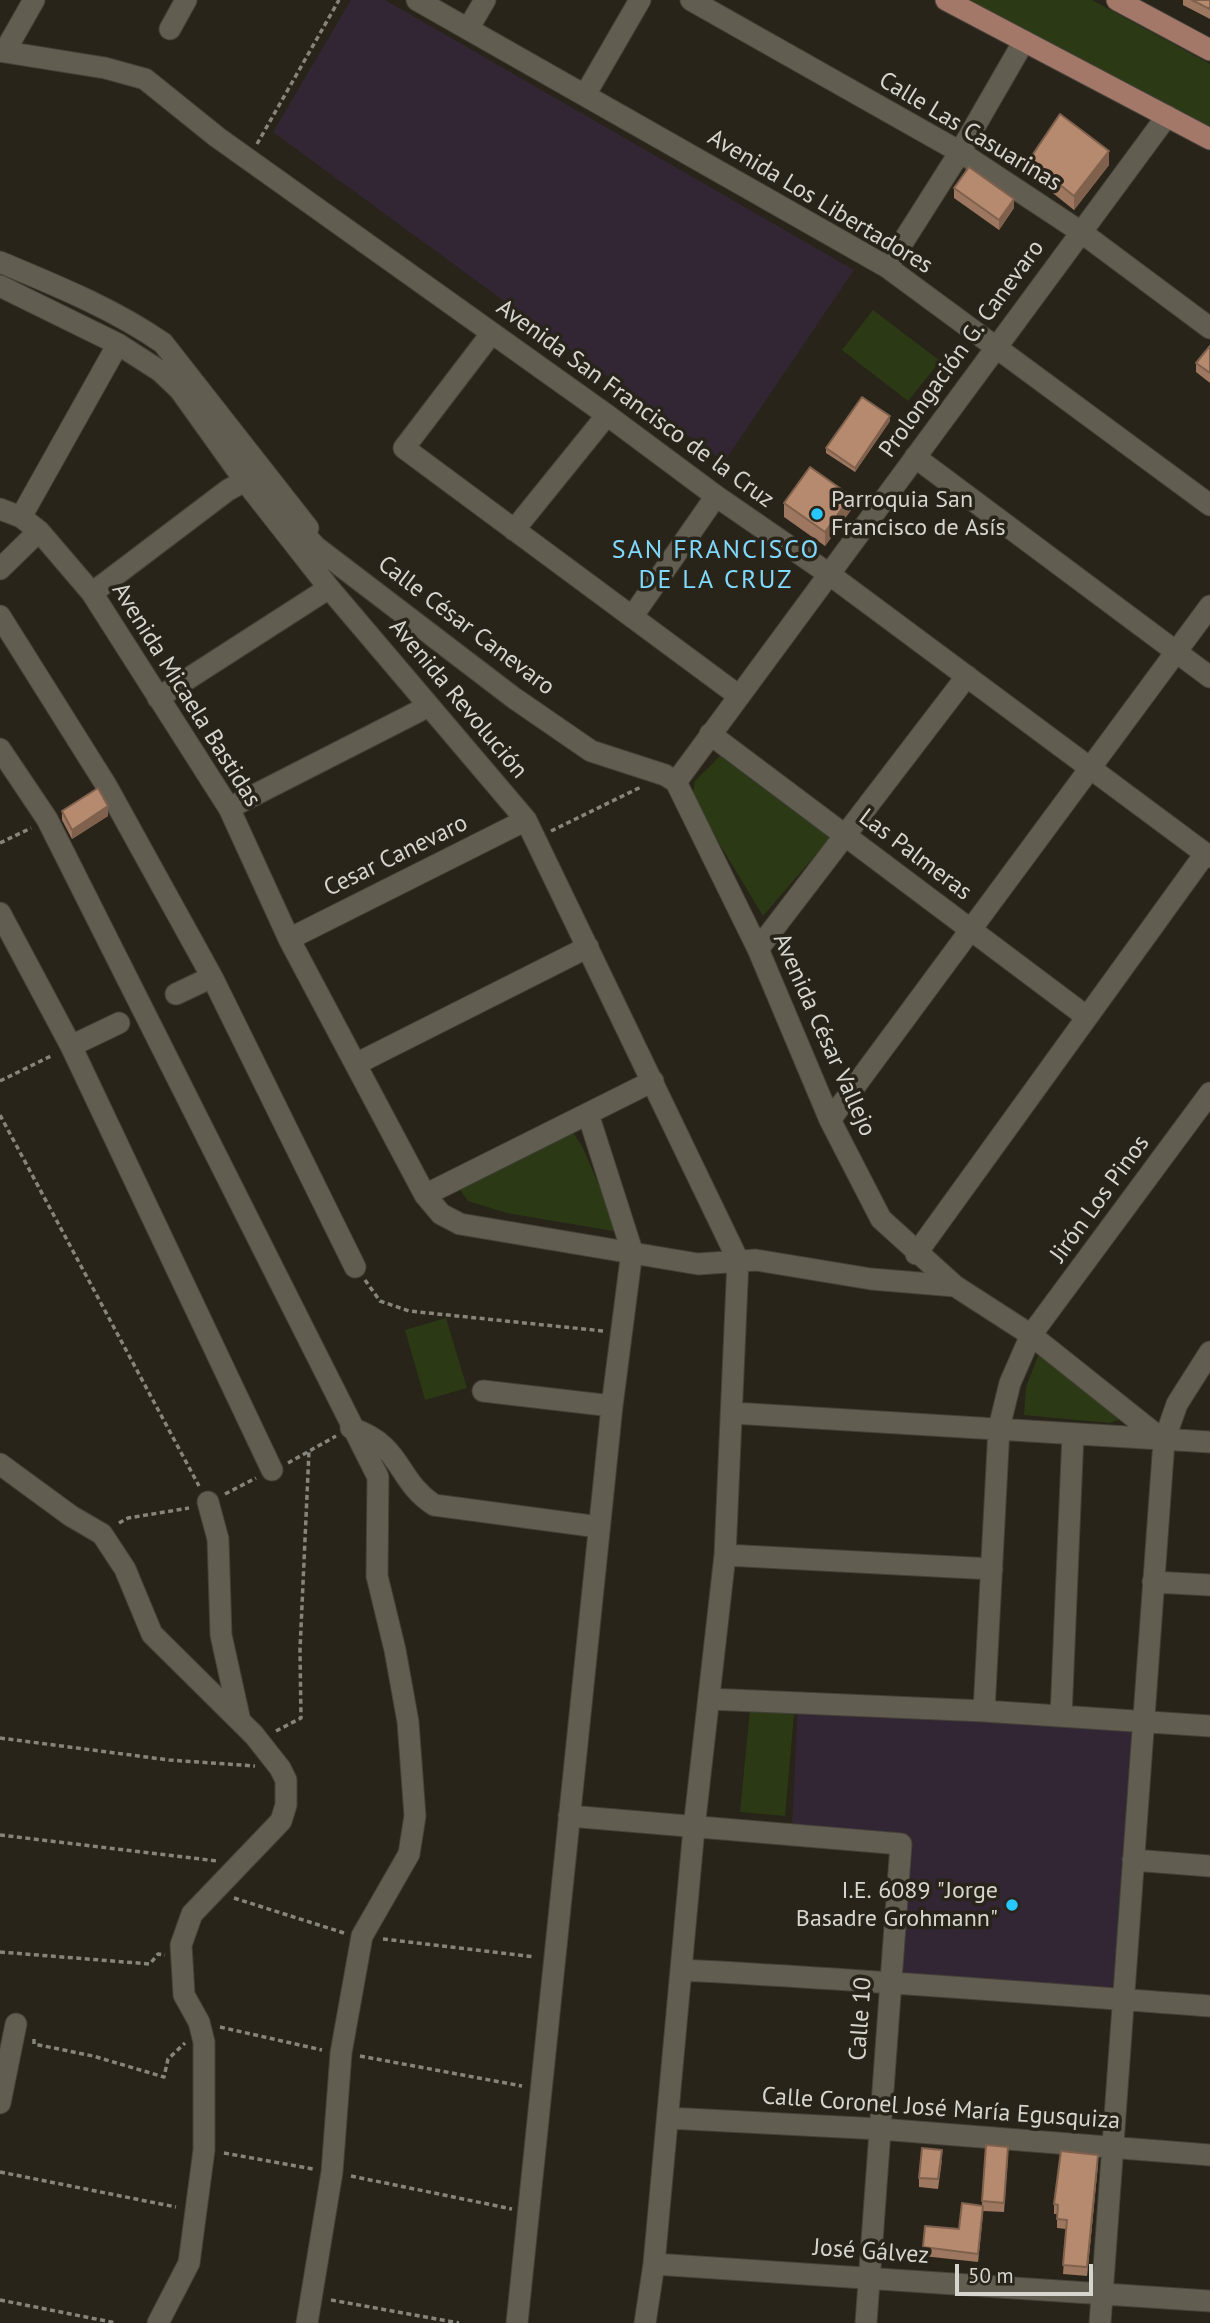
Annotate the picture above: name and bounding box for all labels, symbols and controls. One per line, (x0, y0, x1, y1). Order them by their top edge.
street label: Calle Las Casuarinas (873, 66, 1067, 198)
street label: Avenida Los Libertadores (702, 123, 938, 281)
street label: Prolongación G. Canevaro (873, 235, 1051, 463)
street label: Avenida San Francisco de la Cruz (491, 294, 779, 514)
place label: Parroquia San Francisco de Asís (831, 486, 1006, 542)
marker: Parroquia San Francisco de Asís (809, 506, 825, 522)
district label: SAN FRANCISCO DE LA CRUZ (613, 535, 819, 596)
street label: Calle César Canevaro (372, 550, 560, 702)
street label: Avenida Micaela Bastidas (105, 578, 267, 812)
street label: Avenida Revolución (383, 613, 533, 785)
street label: Las Palmeras (853, 803, 977, 907)
street label: Cesar Canevaro (320, 809, 472, 903)
street label: Avenida César Vallejo (766, 929, 882, 1141)
street label: Jirón Los Pinos (1044, 1130, 1156, 1268)
place label: I.E. 6089 "Jorge Basadre Grohmann" (796, 1877, 998, 1933)
marker: I.E. 6089 "Jorge Basadre Grohmann" (1004, 1897, 1020, 1913)
street label: Calle 10 (844, 1976, 878, 2062)
street label: Calle Coronel José María Egusquiza (761, 2082, 1121, 2136)
street label: José Gálvez (812, 2234, 930, 2270)
scale bar (958, 2250, 1096, 2294)
text: 50 m (968, 2262, 1014, 2289)

